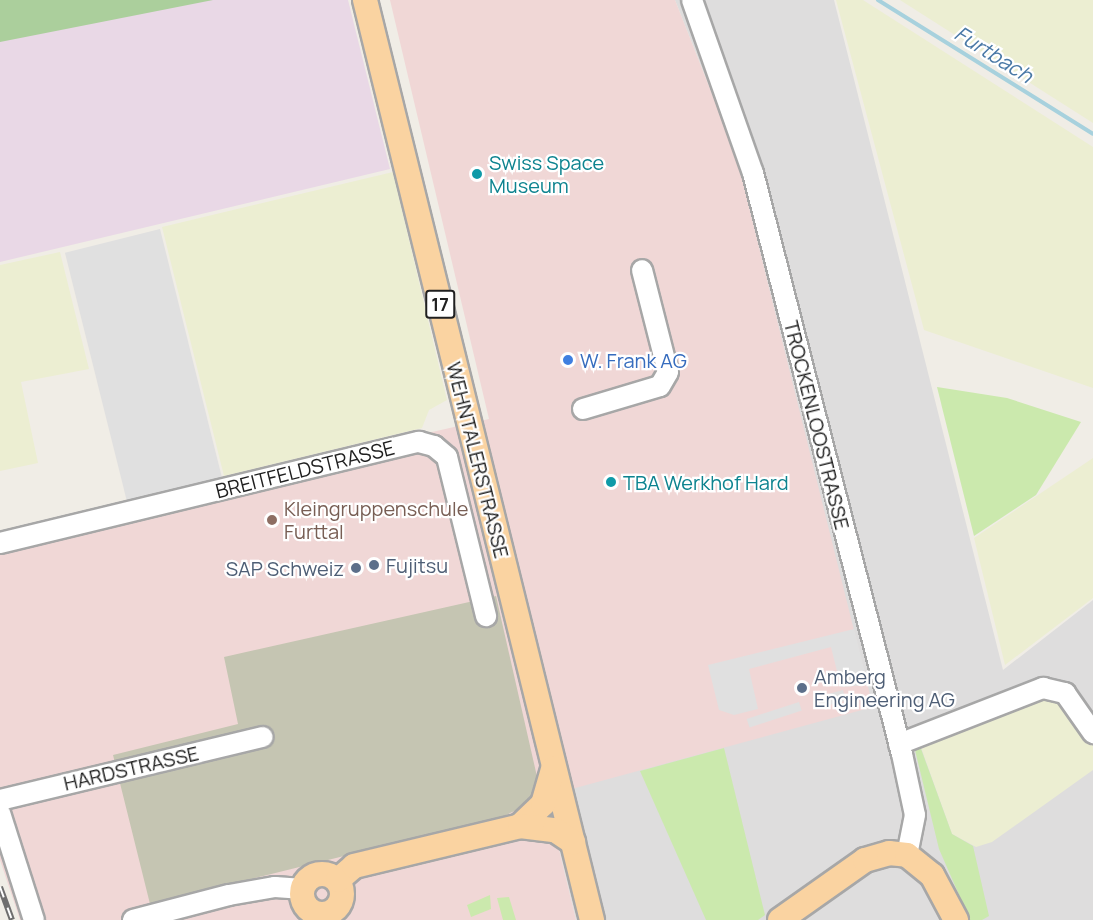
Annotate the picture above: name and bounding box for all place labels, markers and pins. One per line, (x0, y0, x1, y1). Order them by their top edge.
place label: Swiss Space Museum (489, 150, 604, 197)
marker: Swiss Space Museum (470, 167, 484, 181)
place label: W. Frank AG (580, 348, 687, 372)
marker: W. Frank AG (561, 353, 575, 367)
place label: TBA Werkhof Hard (623, 470, 789, 494)
marker: TBA Werkhof Hard (604, 475, 618, 489)
place label: Kleingruppenschule Furttal (284, 496, 468, 543)
marker: Kleingruppenschule Furttal (265, 513, 279, 527)
place label: Fujitsu (386, 553, 448, 577)
place label: SAP Schweiz (226, 556, 344, 580)
marker: Fujitsu (367, 558, 381, 572)
marker: SAP Schweiz (349, 561, 363, 575)
place label: Amberg Engineering AG (814, 664, 955, 711)
marker: Amberg Engineering AG (795, 681, 809, 695)

